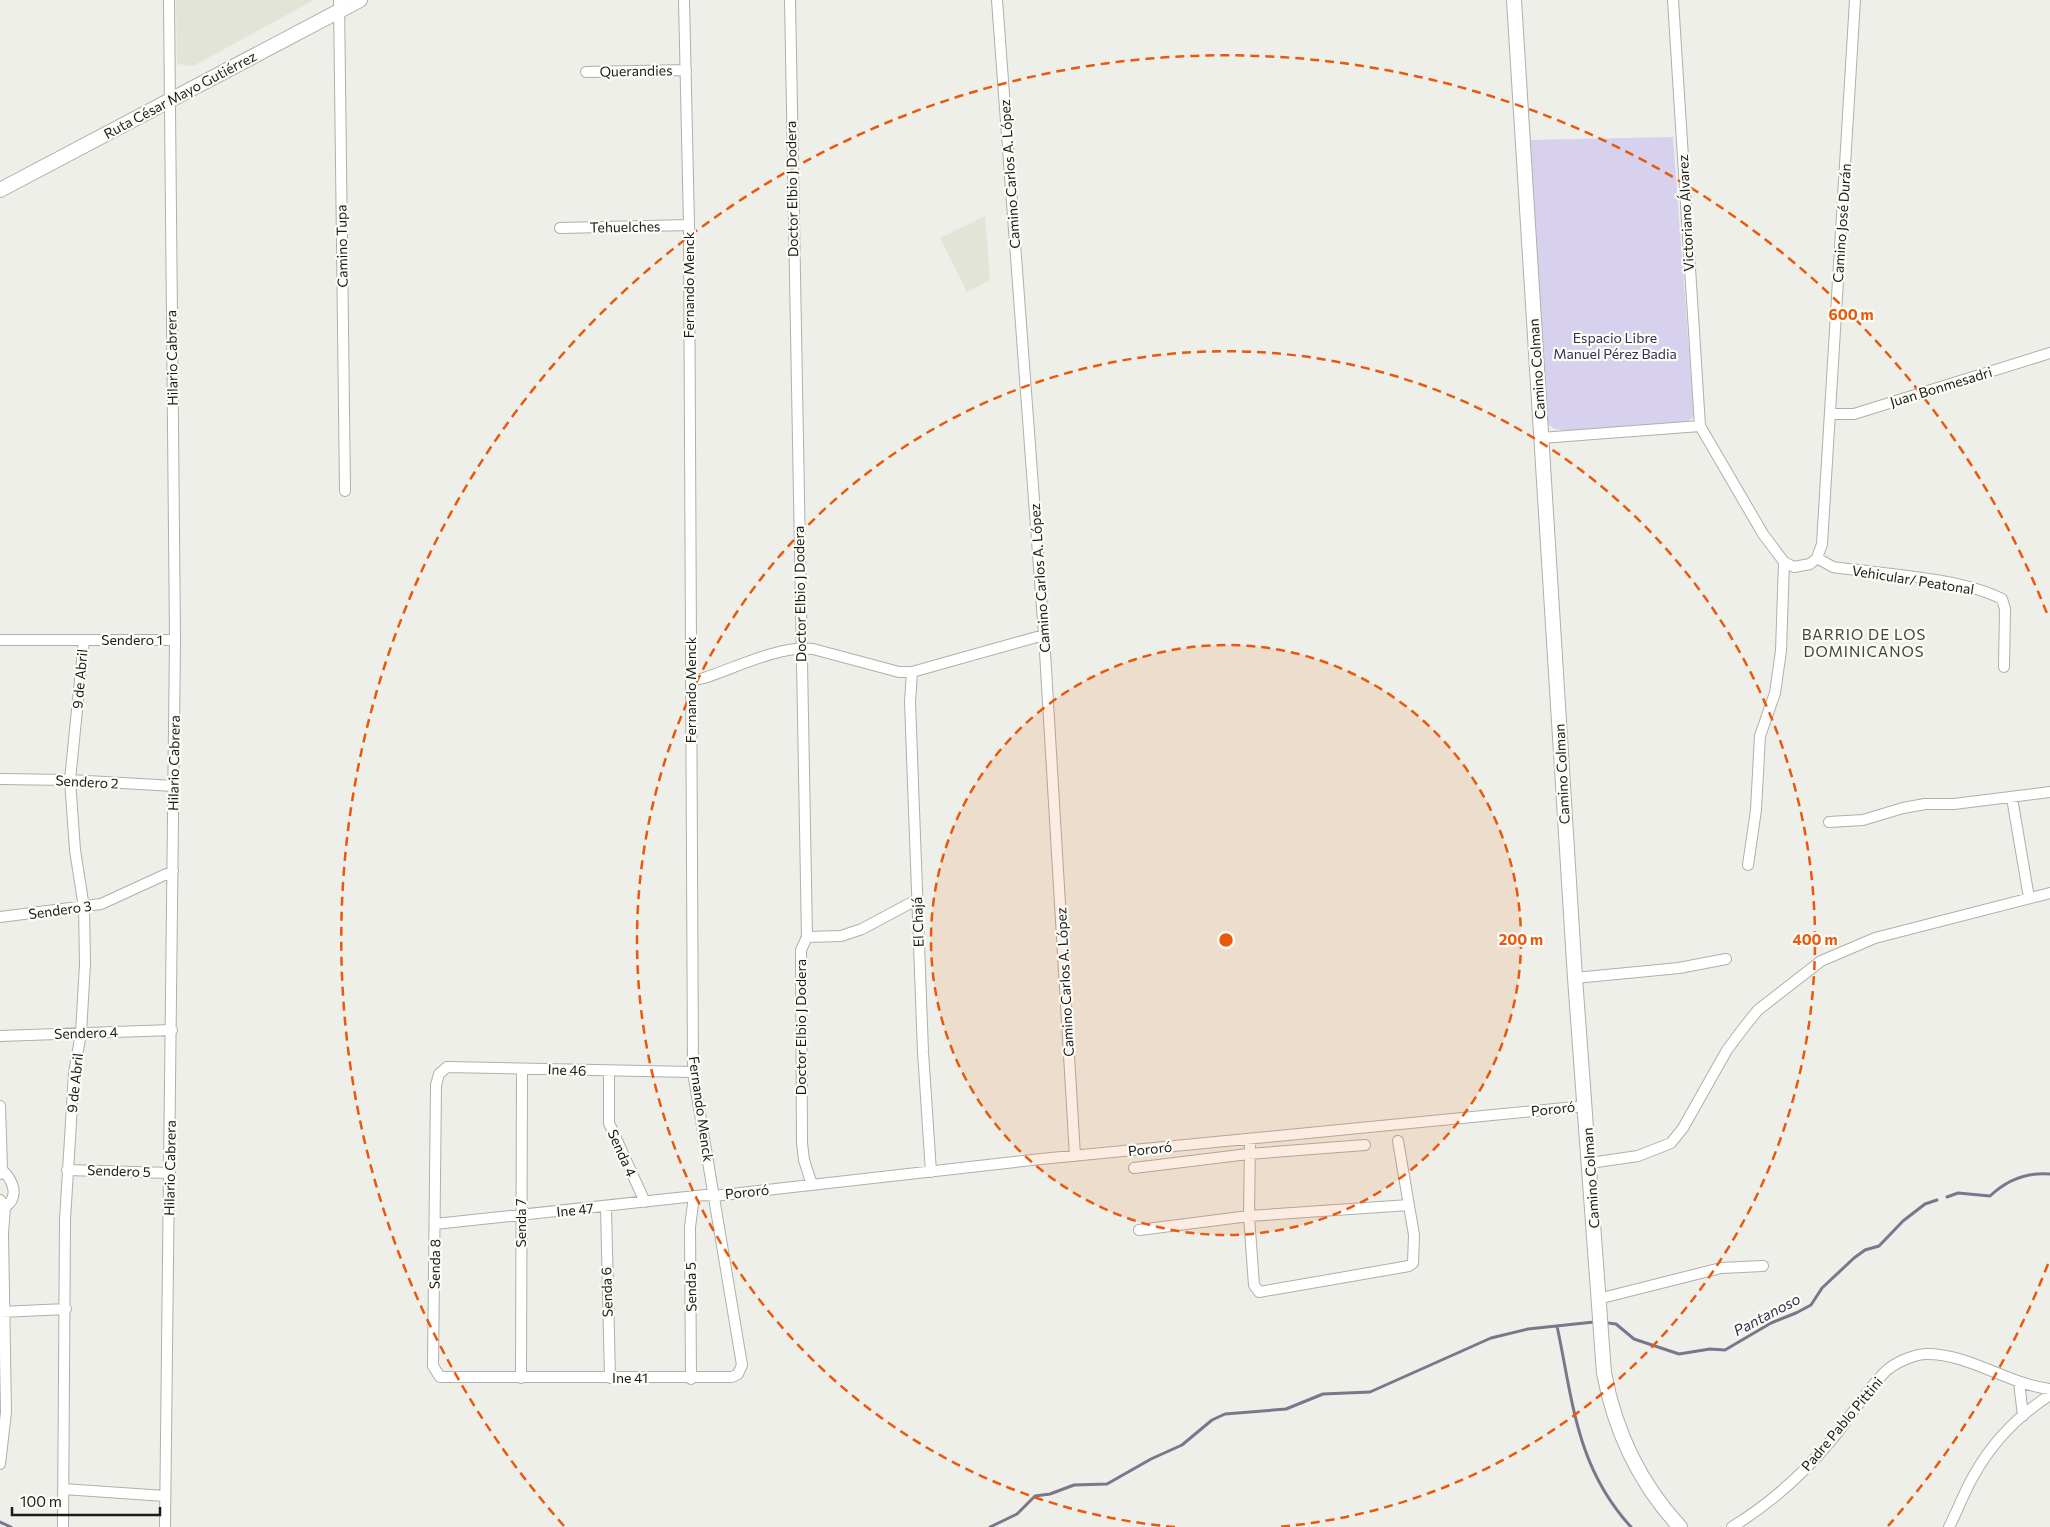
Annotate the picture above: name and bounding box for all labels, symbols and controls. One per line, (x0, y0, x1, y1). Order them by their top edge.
street label: Ruta César Mayo Gutiérrez (101, 47, 259, 142)
street label: Querandies (599, 61, 673, 80)
street label: Camino Carlos A. López (996, 99, 1023, 249)
street label: Doctor Elbio J Dodera (782, 121, 801, 257)
street label: Victoriano Álvarez (1674, 154, 1697, 272)
street label: Camino José Durán (1829, 163, 1854, 283)
street label: Camino Tupa (332, 204, 351, 288)
street label: Tehuelches (589, 217, 661, 236)
street label: Fernando Menck (680, 231, 697, 338)
text: 600 m (1828, 305, 1874, 323)
street label: Hilario Cabrera (162, 310, 181, 406)
street label: Camino Colman (1525, 318, 1548, 420)
park label: Espacio Libre Manuel Pérez Badia (1553, 329, 1677, 362)
street label: Juan Bonmesadri (1888, 363, 1994, 410)
street label: Camino Carlos A. López (1026, 503, 1053, 653)
street label: Doctor Elbio J Dodera (790, 526, 809, 662)
street label: Vehicular/ Peatonal (1851, 561, 1975, 598)
district label: BARRIO DE LOS DOMINICANOS (1802, 625, 1926, 660)
street label: Sendero 1 (101, 631, 163, 648)
street label: Fernando Menck (682, 636, 699, 743)
street label: 9 de Abril (68, 648, 91, 710)
street label: Hilario Cabrera (164, 715, 183, 811)
street label: Camino Colman (1550, 723, 1573, 825)
street label: Sendero 2 (55, 771, 119, 792)
street label: Sendero 3 (27, 897, 93, 922)
street label: El Chajá (908, 897, 927, 947)
street label: Camino Carlos A. López (1052, 907, 1077, 1057)
text: 200 m (1499, 930, 1543, 948)
text: 400 m (1792, 930, 1838, 948)
centre of rings (1217, 931, 1235, 949)
street label: Doctor Elbio J Dodera (792, 959, 809, 1095)
street label: Sendero 4 (54, 1023, 119, 1042)
street label: 9 de Abril (63, 1052, 86, 1114)
street label: Fernando Menck (686, 1055, 717, 1163)
street label: Ine 46 (547, 1060, 587, 1079)
street label: Pororó (1530, 1098, 1576, 1119)
street label: Hilario Cabrera (160, 1120, 179, 1216)
street label: Senda 4 (605, 1126, 641, 1180)
street label: Camino Colman (1579, 1127, 1602, 1229)
street label: Pororó (1127, 1138, 1173, 1159)
street label: Sendero 5 (87, 1161, 151, 1180)
street label: Pororó (724, 1181, 770, 1202)
street label: Senda 7 (512, 1198, 529, 1248)
street label: Ine 47 (555, 1199, 594, 1220)
street label: Senda 8 (426, 1239, 443, 1289)
street label: Senda 5 (682, 1262, 699, 1312)
street label: Senda 6 (597, 1267, 616, 1317)
water label: Pantanoso (1730, 1289, 1803, 1339)
street label: Ine 41 (612, 1369, 648, 1386)
street label: Padre Pablo Pittini (1797, 1373, 1886, 1474)
scale bar (12, 1484, 160, 1516)
text: 100 m (20, 1492, 62, 1510)

